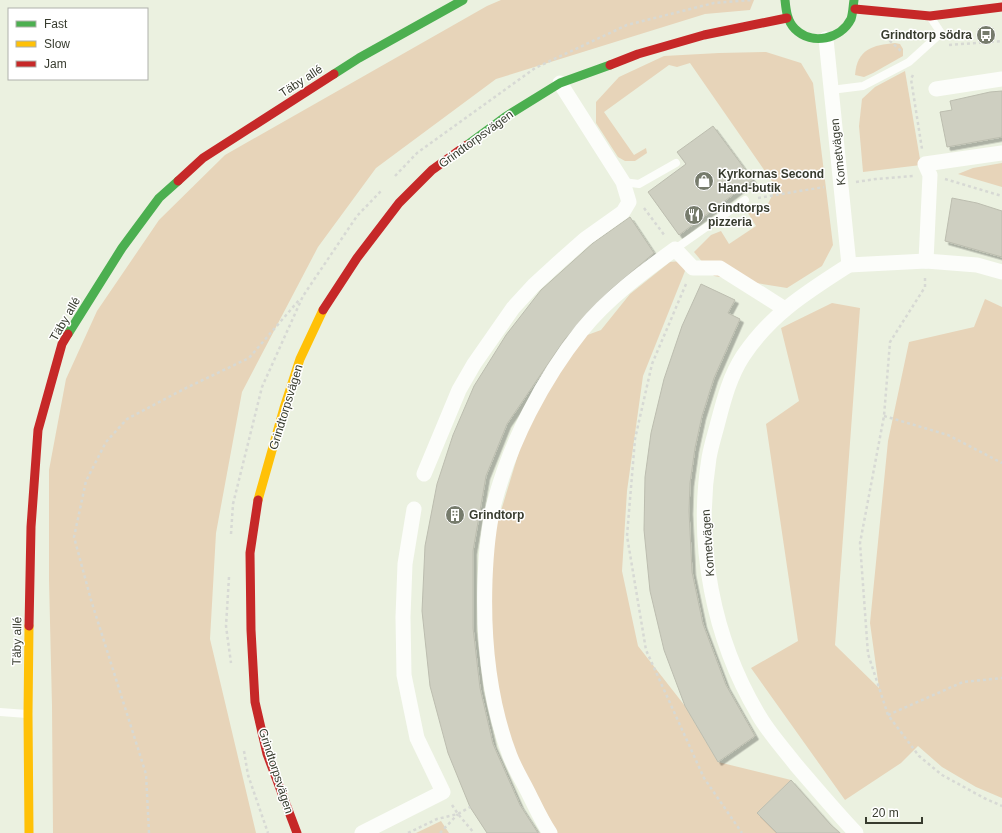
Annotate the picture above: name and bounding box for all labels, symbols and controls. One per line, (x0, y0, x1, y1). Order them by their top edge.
legend (8, 8, 148, 80)
text: Fast (44, 17, 68, 31)
bus stop icon: Grindtorp södra (975, 24, 997, 46)
place label: Grindtorp södra (881, 28, 972, 42)
text: Slow (44, 37, 70, 51)
text: Jam (44, 57, 67, 71)
street label: Täby allé (277, 62, 325, 100)
street label: Grindtorpsvägen (436, 107, 516, 171)
street label: Kometvägen (828, 118, 848, 186)
place label: Kyrkornas Second Hand-butik (718, 167, 824, 195)
shop icon: Kyrkornas Second Hand-butik (693, 170, 715, 192)
place label: Grindtorps pizzeria (708, 201, 770, 229)
restaurant icon: Grindtorps pizzeria (683, 204, 705, 226)
street label: Täby allé (47, 294, 83, 344)
street label: Grindtorpsvägen (266, 363, 306, 451)
building icon: Grindtorp (444, 504, 466, 526)
place label: Grindtorp (469, 508, 524, 522)
street label: Kometvägen (699, 509, 717, 577)
street label: Täby allé (10, 616, 24, 665)
street label: Grindtorpsvägen (256, 727, 296, 815)
scale bar (866, 799, 922, 825)
text: 20 m (872, 806, 899, 820)

